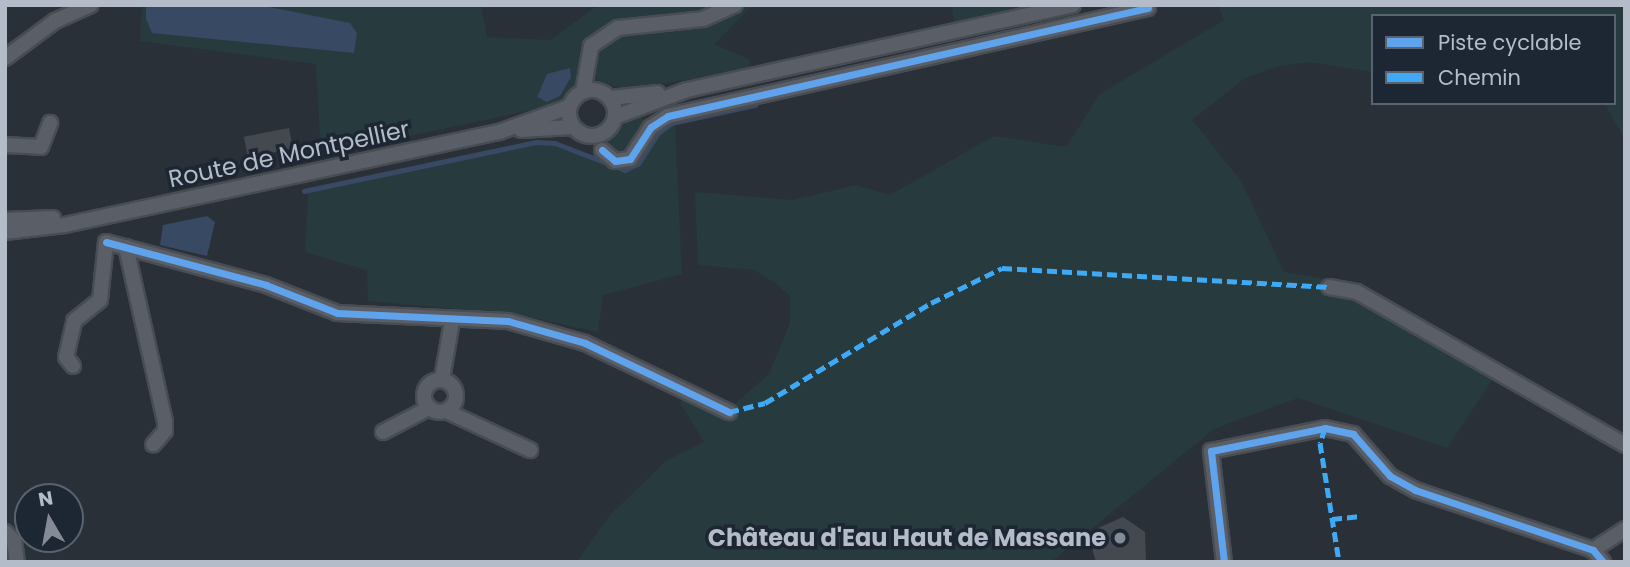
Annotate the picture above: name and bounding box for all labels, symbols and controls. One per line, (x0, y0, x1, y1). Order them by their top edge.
legend (1371, 14, 1616, 105)
text: Piste cyclable (1438, 28, 1582, 57)
text: Chemin (1438, 63, 1521, 92)
street label: Route de Montpellier (166, 114, 412, 194)
north arrow (14, 483, 84, 553)
text: N (36, 484, 55, 513)
place label: Château d'Eau Haut de Massane (708, 524, 1106, 552)
marker: Château d'Eau Haut de Massane (1112, 530, 1128, 546)

